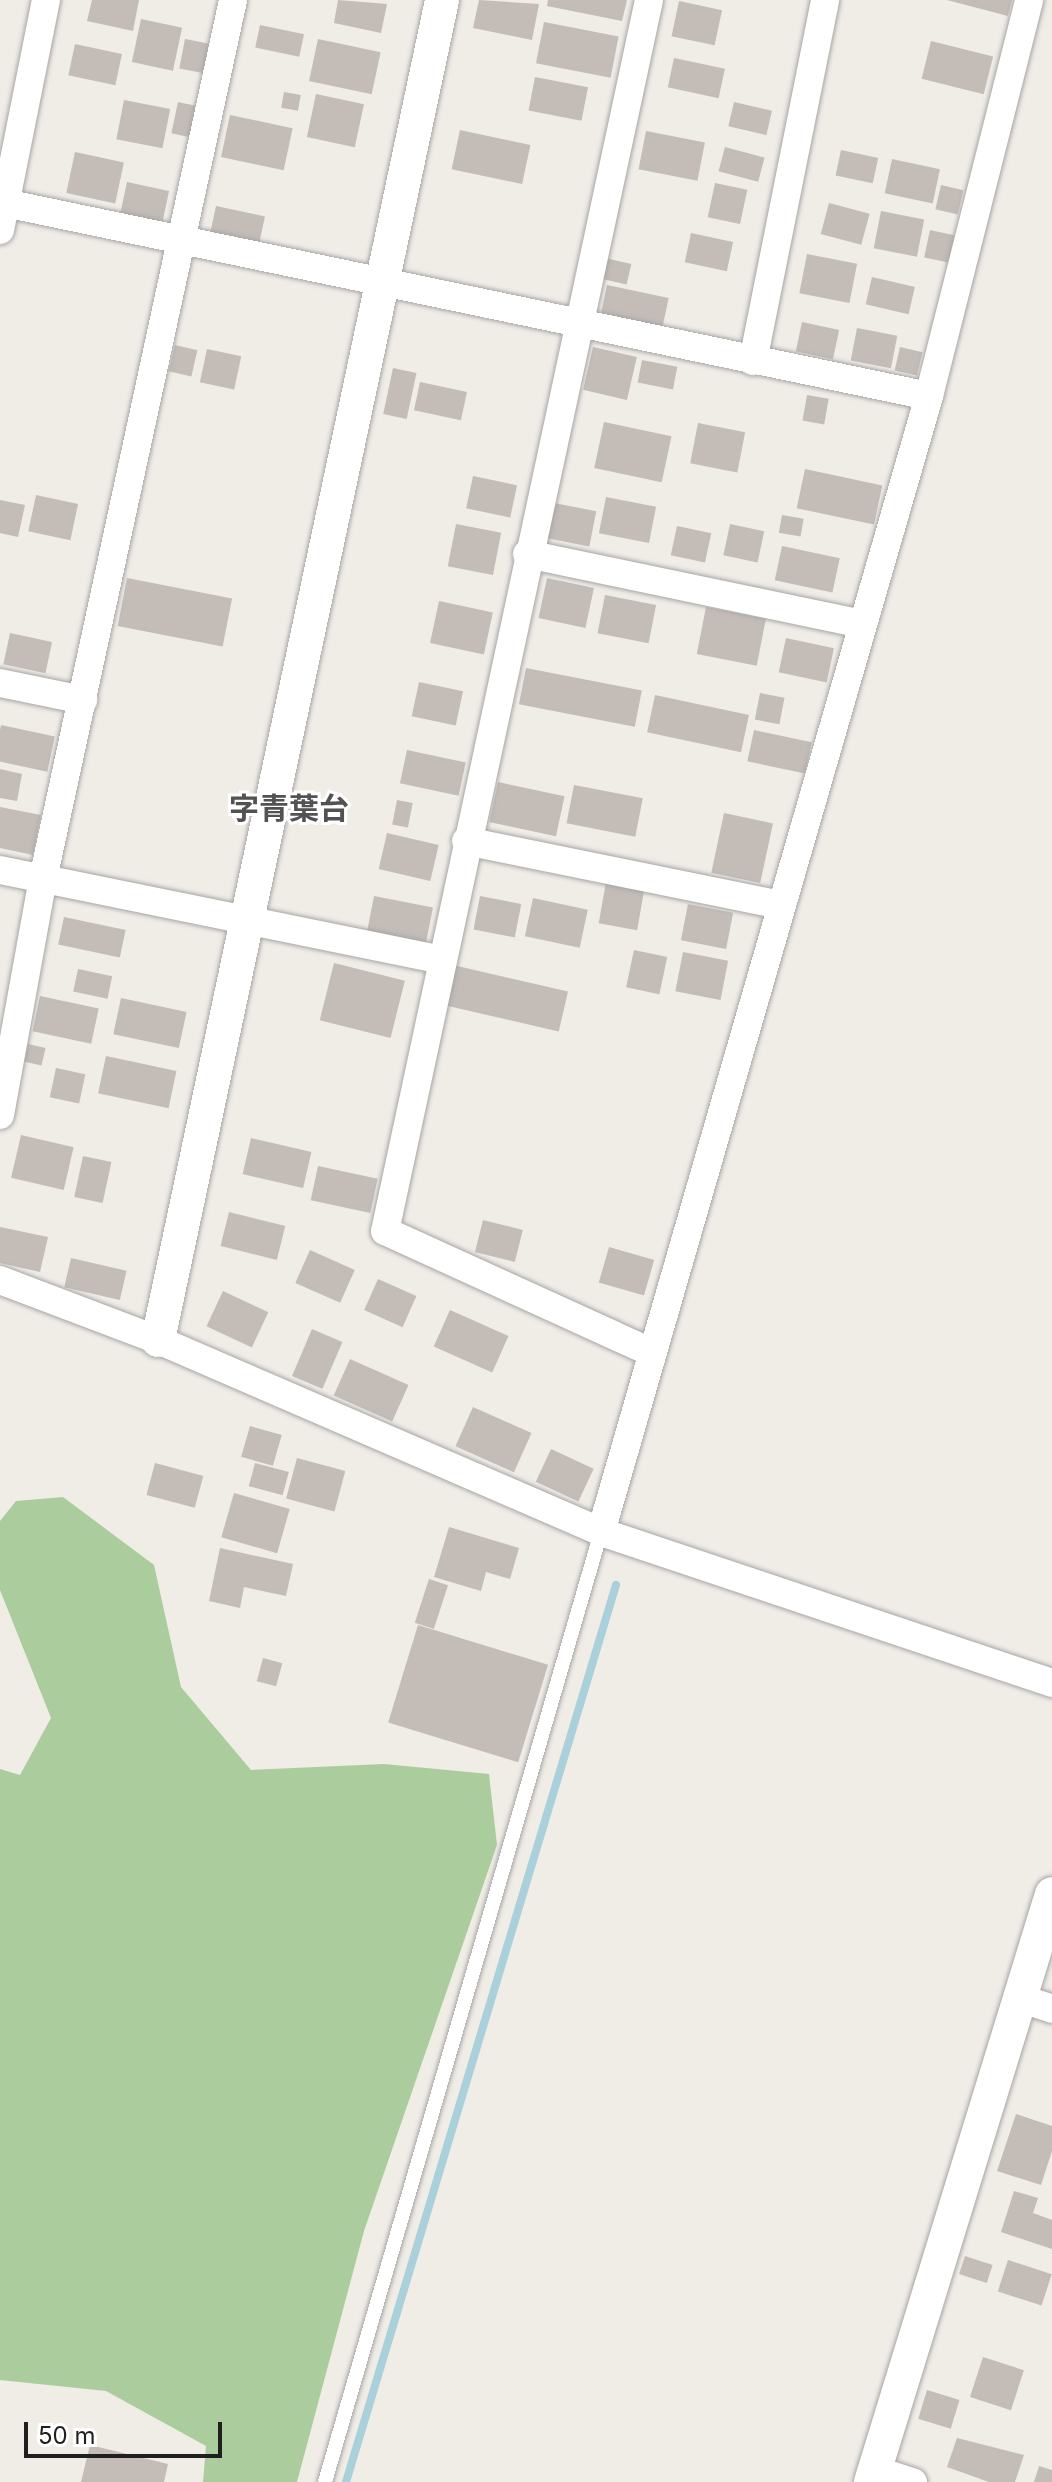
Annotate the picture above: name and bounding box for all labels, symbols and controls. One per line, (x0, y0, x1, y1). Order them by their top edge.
district label: 字青葉台 (229, 790, 349, 826)
scale bar (28, 2406, 226, 2456)
text: 50 m (38, 2421, 96, 2450)

